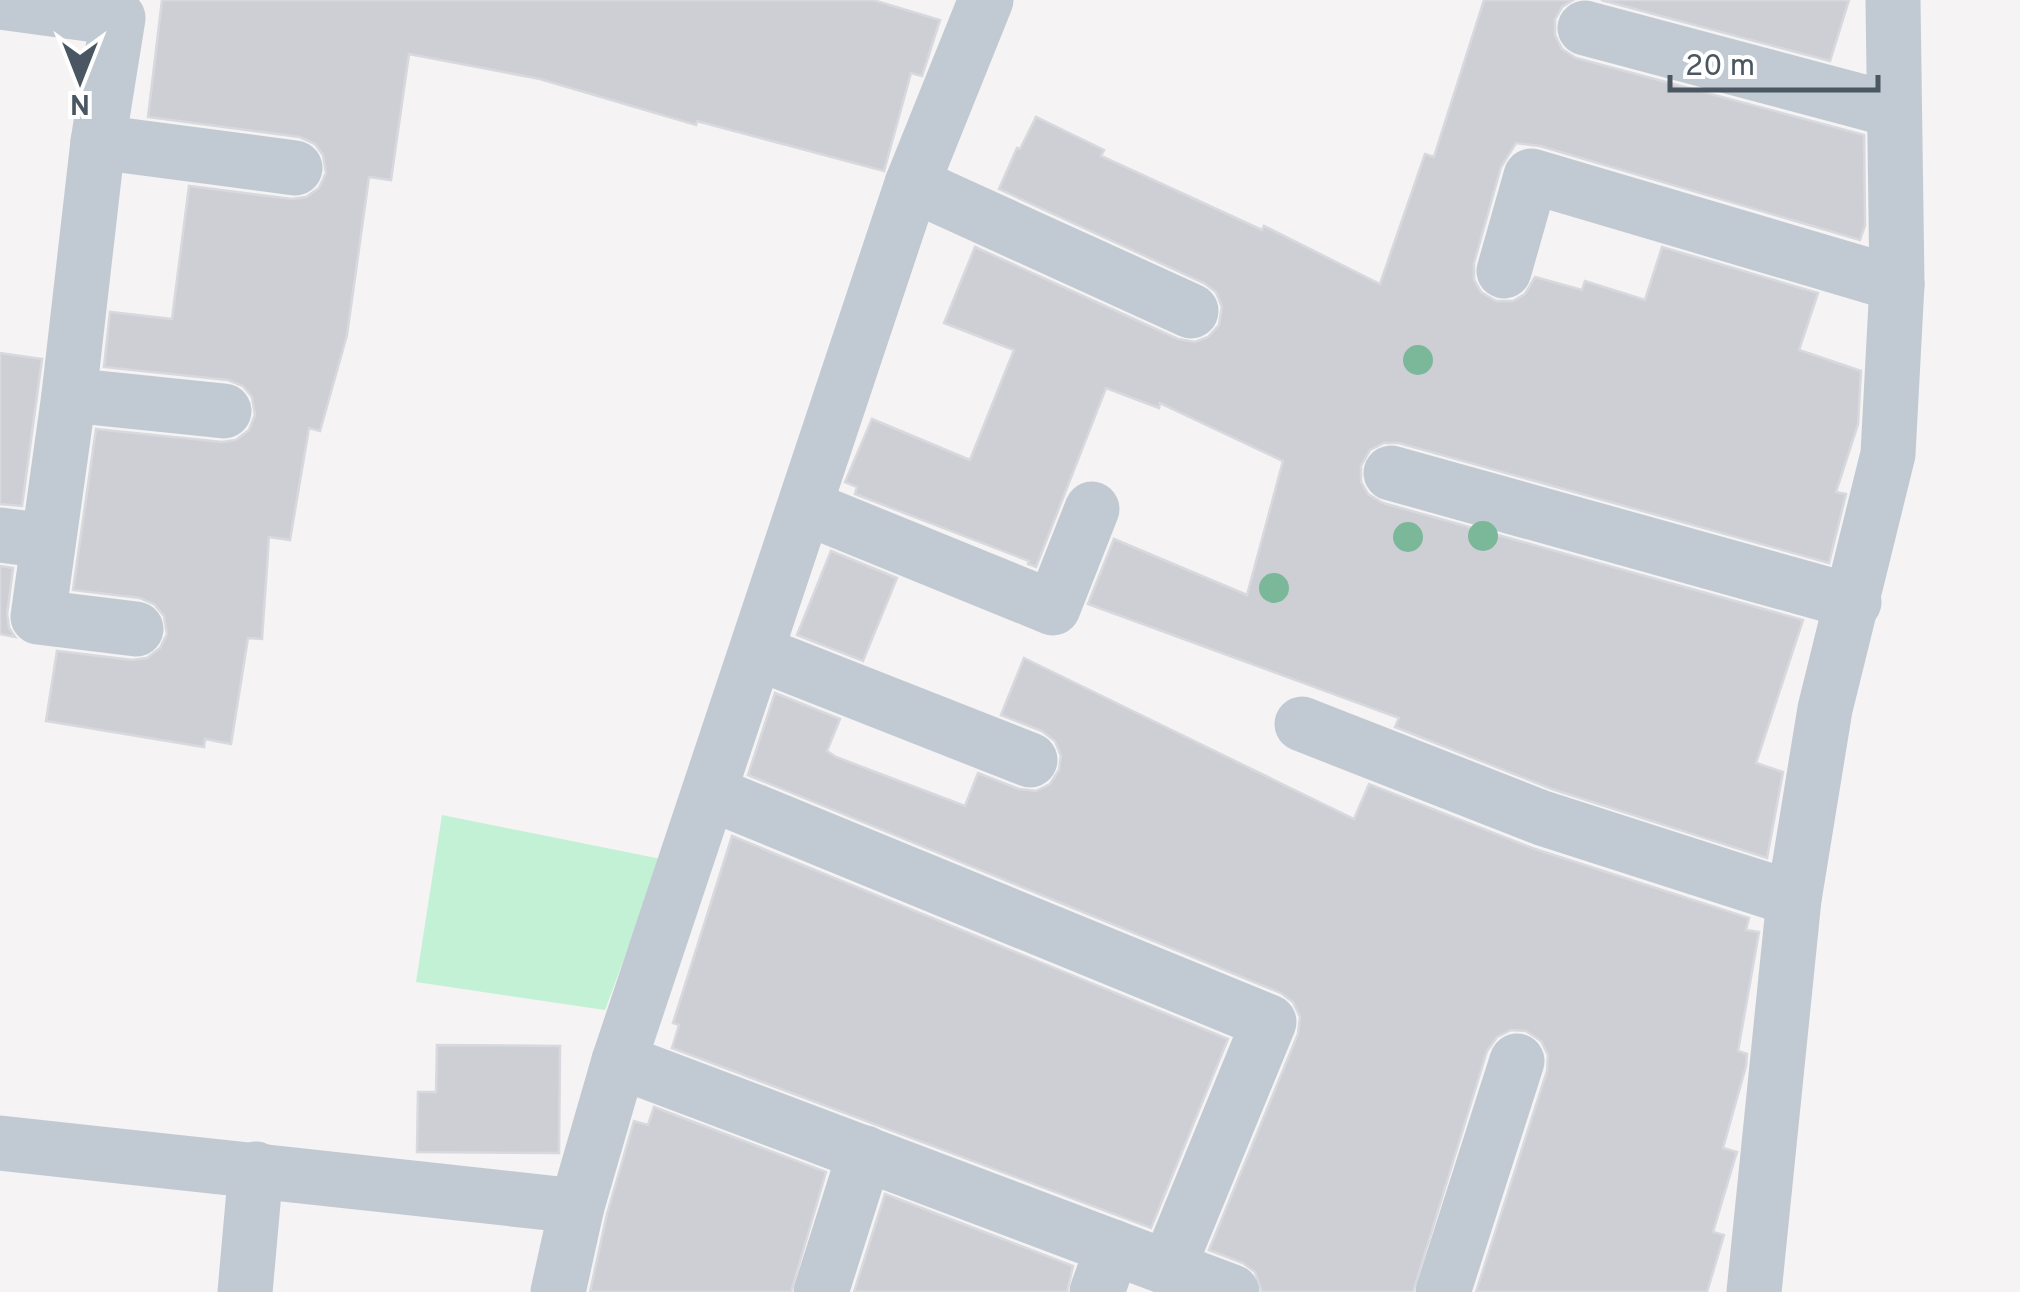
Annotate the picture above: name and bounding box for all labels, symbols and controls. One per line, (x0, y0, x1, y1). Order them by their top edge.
north arrow (30, 30, 130, 130)
scale bar (1670, 30, 1878, 92)
text: 20 m (1685, 49, 1755, 86)
text: N (70, 84, 90, 120)

